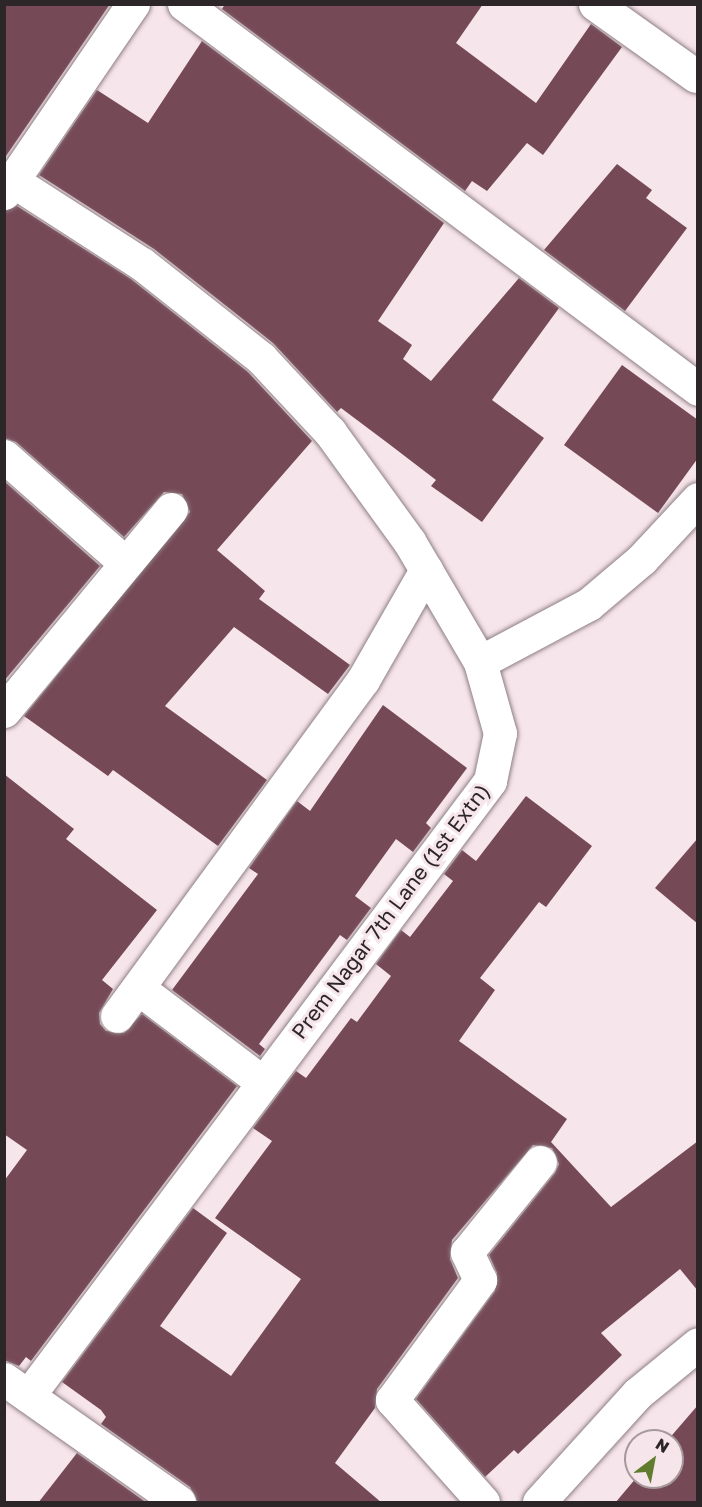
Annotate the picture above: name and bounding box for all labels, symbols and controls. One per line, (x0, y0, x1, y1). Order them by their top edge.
street label: Prem Nagar 7th Lane (1st Extn) (286, 778, 494, 1044)
north arrow (624, 1429, 684, 1489)
text: N (652, 1434, 673, 1457)

